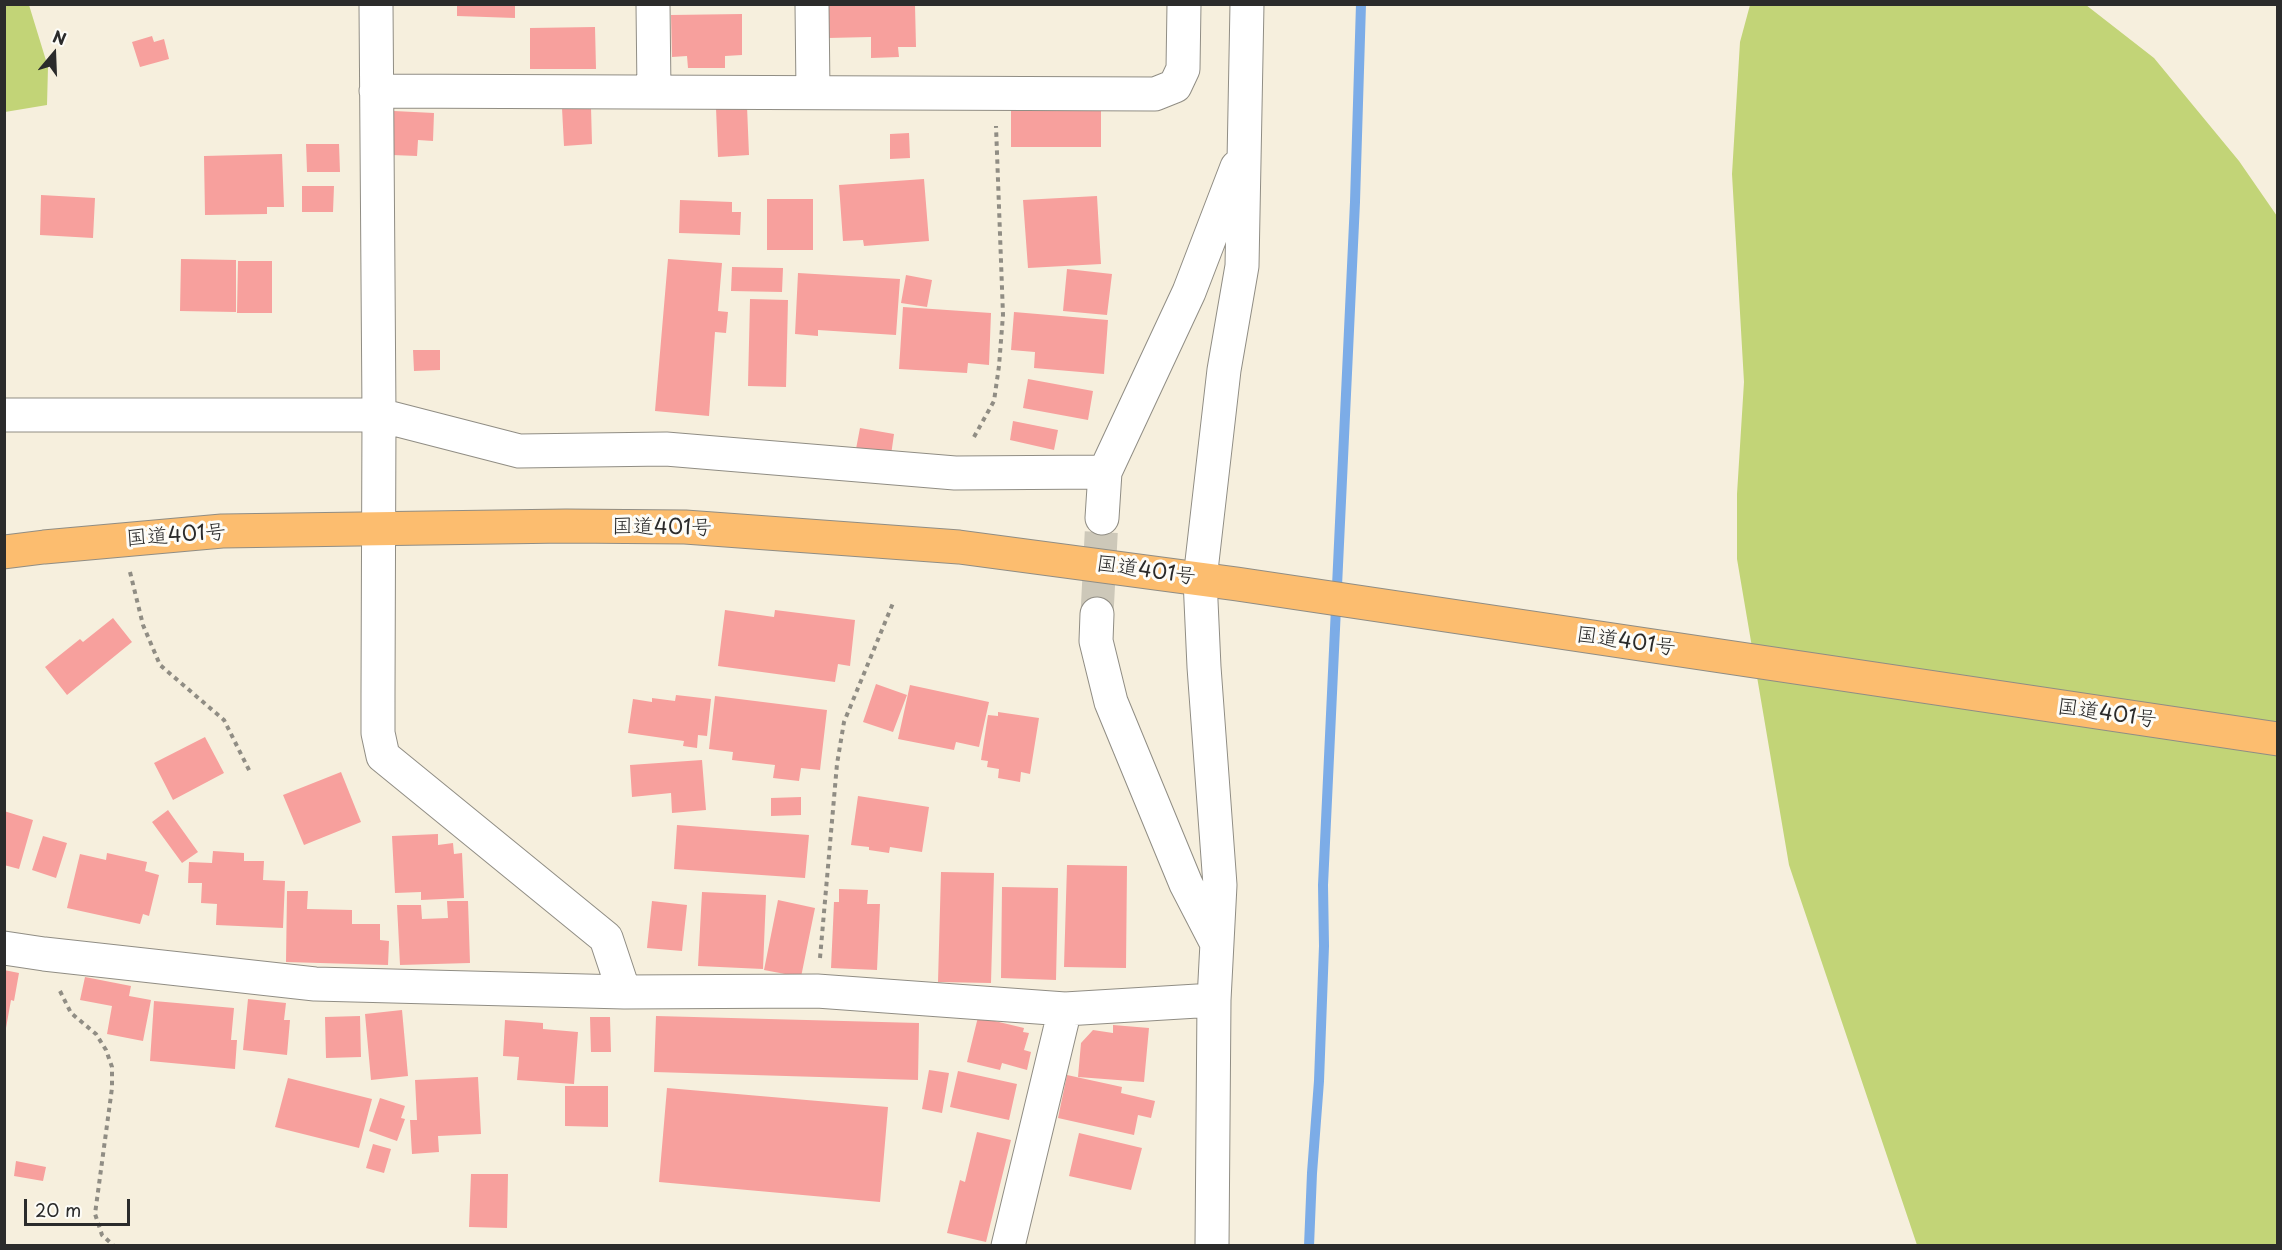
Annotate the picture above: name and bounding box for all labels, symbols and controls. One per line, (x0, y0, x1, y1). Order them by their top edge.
north arrow (24, 24, 84, 84)
text: N (50, 24, 70, 50)
street label: 国道401号 (612, 515, 712, 541)
street label: 国道401号 (125, 520, 227, 552)
street label: 国道401号 (1095, 552, 1197, 590)
street label: 国道401号 (1575, 623, 1677, 661)
street label: 国道401号 (2056, 695, 2158, 733)
scale bar (27, 1187, 134, 1225)
text: 20 m (35, 1196, 81, 1223)

